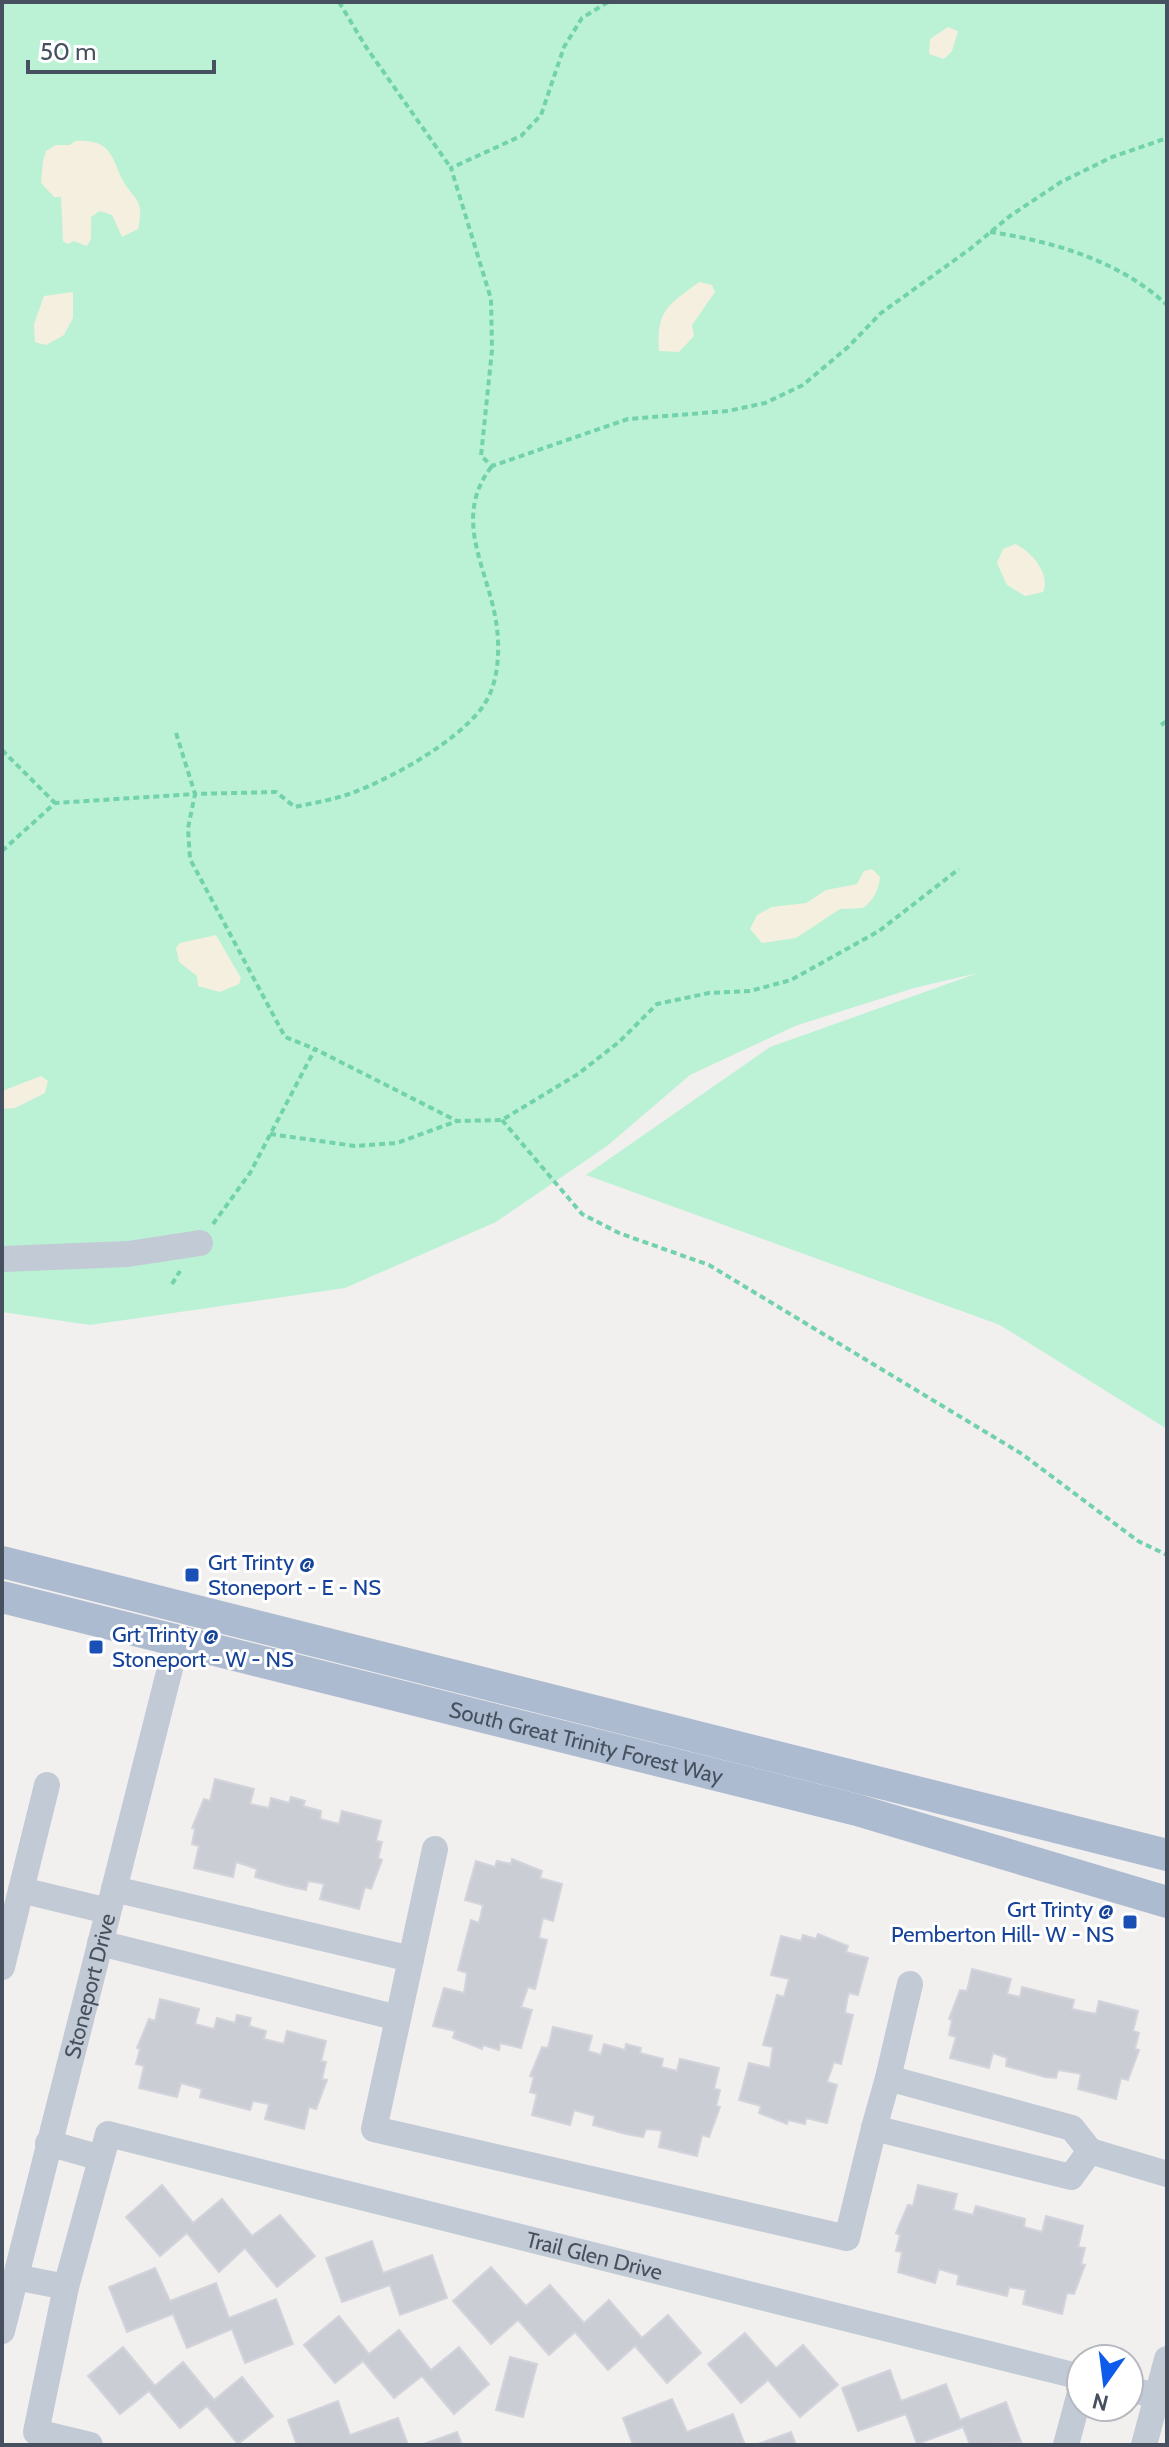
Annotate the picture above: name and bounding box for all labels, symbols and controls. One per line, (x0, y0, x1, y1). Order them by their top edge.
scale bar (28, 24, 214, 74)
text: 50 m (40, 37, 96, 66)
place label: Grt Trinty @ Stoneport - E - NS (208, 1549, 381, 1601)
marker: Grt Trinty @ Stoneport - E - NS (183, 1566, 201, 1584)
place label: Grt Trinty @ Stoneport - W - NS (112, 1621, 294, 1673)
marker: Grt Trinty @ Stoneport - W - NS (87, 1638, 105, 1656)
street label: South Great Trinity Forest Way (446, 1696, 726, 1790)
place label: Grt Trinty @ Pemberton Hill- W - NS (891, 1896, 1114, 1948)
street label: Stoneport Drive (59, 1911, 121, 2061)
marker: Grt Trinty @ Pemberton Hill- W - NS (1121, 1913, 1139, 1931)
street label: Trail Glen Drive (523, 2226, 665, 2286)
north arrow (1065, 2343, 1145, 2423)
text: N (1089, 2387, 1111, 2417)

